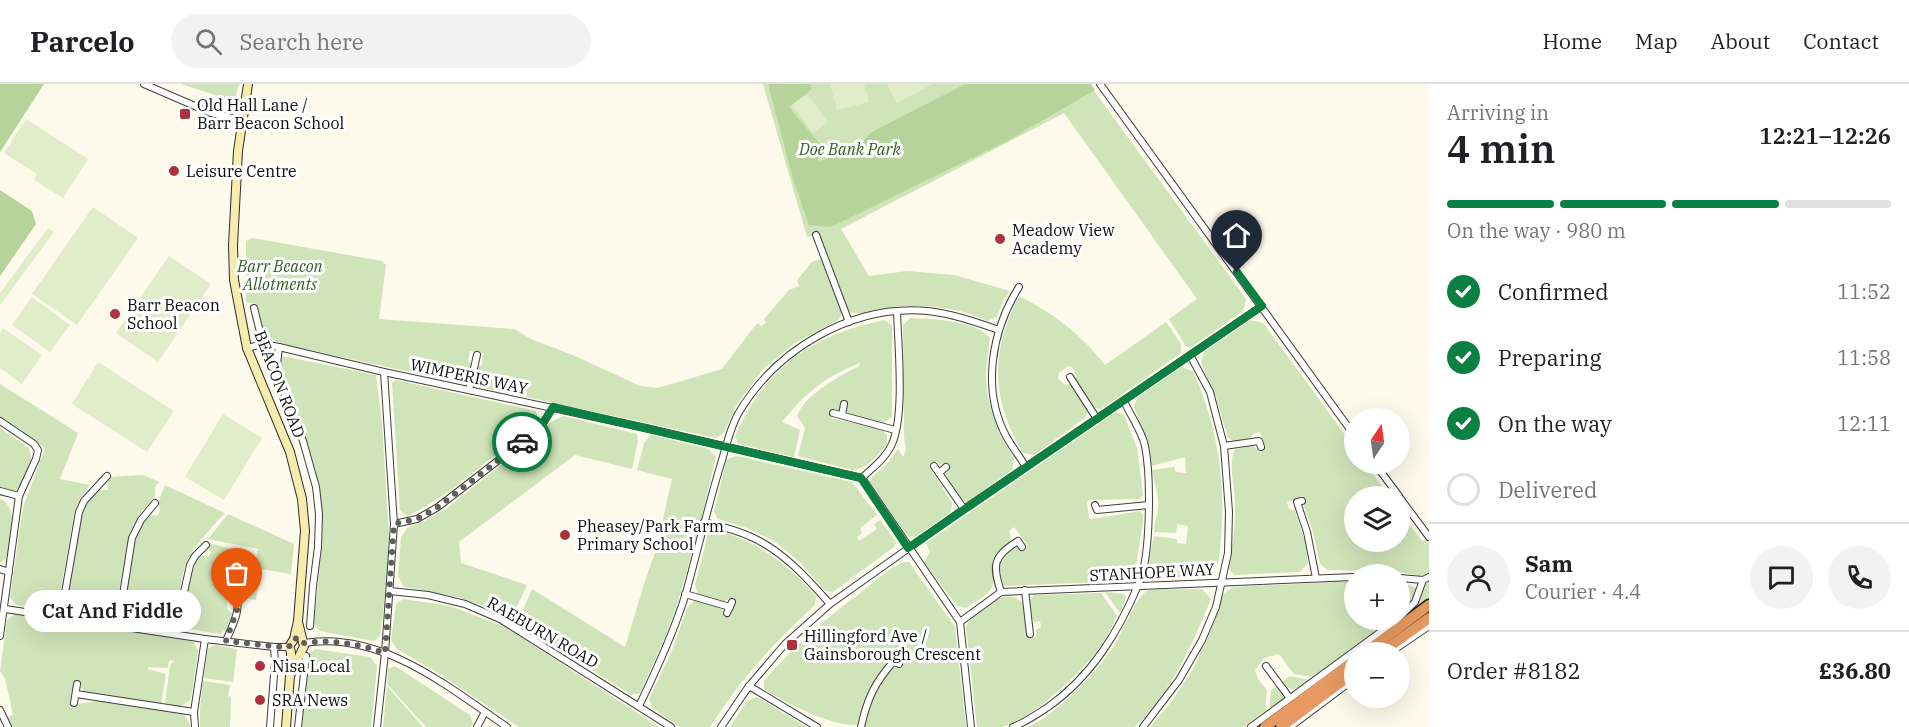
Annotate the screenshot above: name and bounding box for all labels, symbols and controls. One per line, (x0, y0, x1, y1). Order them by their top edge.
search box (171, 14, 591, 68)
text: Parcelo (30, 23, 135, 60)
icon: search (192, 25, 225, 58)
text: Search here (240, 27, 364, 56)
text: Home (1542, 27, 1602, 55)
text: Map (1635, 27, 1678, 55)
text: About (1711, 27, 1770, 55)
text: Contact (1803, 27, 1879, 55)
place label: Old Hall Lane / Barr Beacon School (197, 95, 344, 133)
text: Arriving in (1447, 99, 1549, 126)
marker: Old Hall Lane / Barr Beacon School (178, 107, 192, 121)
text: 12:21–12:26 (1759, 121, 1891, 150)
text: 4 min (1447, 123, 1555, 174)
park label: Doe Bank Park (798, 139, 901, 159)
place label: Leisure Centre (186, 161, 297, 181)
marker: Leisure Centre (167, 164, 181, 178)
pin (1211, 210, 1262, 272)
text: On the way · 980 m (1447, 217, 1626, 244)
icon: home (1220, 219, 1253, 252)
place label: Meadow View Academy (1012, 220, 1115, 258)
marker: Meadow View Academy (993, 232, 1007, 246)
park label: Barr Beacon Allotments (236, 256, 323, 294)
icon: check (1447, 275, 1480, 308)
text: Confirmed (1498, 277, 1609, 306)
text: 11:52 (1837, 278, 1891, 305)
place label: Barr Beacon School (127, 295, 220, 333)
marker: Barr Beacon School (108, 307, 122, 321)
street label: BEACON ROAD (250, 328, 310, 440)
icon: check (1447, 341, 1480, 374)
text: Preparing (1498, 343, 1602, 372)
text: 11:58 (1837, 344, 1891, 371)
street label: WIMPERIS WAY (408, 354, 530, 398)
icon: check (1447, 407, 1480, 440)
north arrow (1344, 408, 1410, 474)
map controls (1344, 408, 1410, 708)
text: On the way (1498, 409, 1612, 438)
text: 12:11 (1837, 410, 1891, 437)
courier (492, 412, 552, 472)
icon: car (506, 426, 539, 459)
text: Delivered (1498, 475, 1597, 504)
button: layers (1344, 486, 1410, 552)
place label: Pheasey/Park Farm Primary School (577, 516, 724, 554)
marker: Pheasey/Park Farm Primary School (558, 528, 572, 542)
button: person (1447, 546, 1510, 609)
button: chat (1750, 546, 1813, 609)
button: phone (1828, 546, 1891, 609)
pin (211, 548, 262, 610)
text: Sam (1525, 549, 1573, 578)
icon: bag (220, 557, 253, 590)
street label: STANHOPE WAY (1089, 559, 1215, 585)
button: + (1344, 564, 1410, 630)
text: Courier · 4.4 (1525, 578, 1641, 605)
callout: Cat And Fiddle (24, 589, 201, 631)
street label: RAEBURN ROAD (484, 592, 602, 672)
text: Cat And Fiddle (42, 597, 183, 624)
place label: Hillingford Ave / Gainsborough Crescent (804, 626, 981, 664)
marker: Hillingford Ave / Gainsborough Crescent (785, 638, 799, 652)
button: − (1344, 642, 1410, 708)
place label: Nisa Local (272, 656, 350, 676)
text: Order #8182 (1447, 656, 1581, 685)
text: £36.80 (1819, 656, 1891, 685)
marker: Nisa Local (253, 659, 267, 673)
place label: SRA News (272, 690, 348, 710)
marker: SRA News (253, 693, 267, 707)

